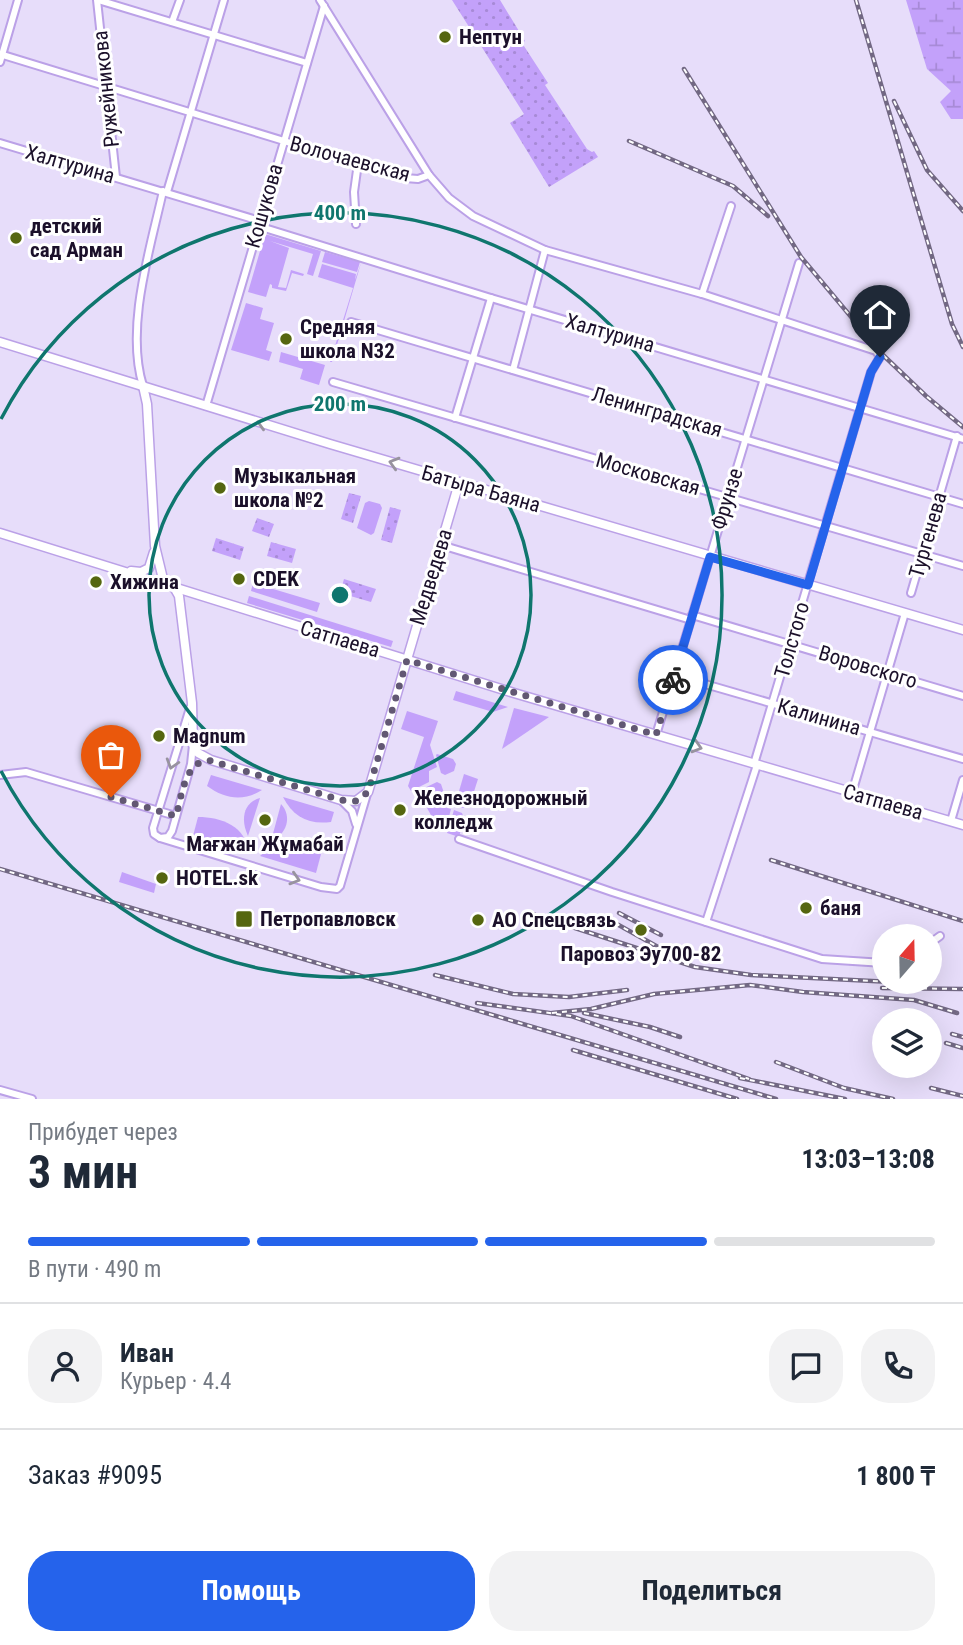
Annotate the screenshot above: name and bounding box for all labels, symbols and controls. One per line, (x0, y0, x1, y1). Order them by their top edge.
place label: Нептун (459, 25, 522, 49)
street label: Ружейникова (88, 29, 124, 149)
marker: Нептун (437, 29, 453, 45)
street label: Волочаевская (287, 131, 413, 187)
street label: Халтурина (23, 140, 117, 188)
street label: Кошукова (241, 161, 287, 251)
text: 400 m (314, 201, 366, 225)
place label: детский сад Арман (30, 214, 123, 262)
marker: детский сад Арман (8, 230, 24, 246)
pin (850, 285, 910, 357)
icon: home (861, 296, 899, 334)
street label: Халтурина (563, 309, 657, 357)
place label: Средняя школа N32 (300, 315, 395, 363)
marker: Средняя школа N32 (278, 331, 294, 347)
street label: Ленинградская (589, 382, 725, 442)
text: 200 m (314, 392, 366, 416)
one-way arrow (257, 417, 269, 432)
street label: Московская (593, 448, 703, 500)
one-way arrow (388, 457, 400, 472)
street label: Батыра Баяна (419, 461, 543, 517)
place label: Музыкальная школа №2 (234, 464, 356, 512)
street label: Фрунзе (706, 465, 748, 533)
marker: Музыкальная школа №2 (212, 480, 228, 496)
street label: Тургенева (904, 489, 952, 581)
street label: Медведева (405, 526, 457, 628)
place label: CDEK (253, 567, 299, 591)
place label: Хижина (110, 570, 179, 594)
marker: CDEK (231, 571, 247, 587)
marker: Хижина (88, 574, 104, 590)
centre of rings (328, 583, 352, 607)
street label: Толстого (770, 599, 814, 681)
street label: Сатпаева (297, 616, 383, 662)
street label: Воровского (816, 641, 920, 693)
courier (638, 645, 708, 715)
icon: bike (654, 661, 692, 699)
street label: Калинина (775, 694, 863, 740)
place label: Magnum (173, 724, 246, 748)
pin (81, 725, 141, 797)
marker: Magnum (151, 728, 167, 744)
icon: bag (92, 736, 130, 774)
one-way arrow (691, 739, 703, 754)
one-way arrow (166, 758, 181, 770)
street label: Сатпаева (840, 779, 926, 825)
place label: Железнодорожный колледж (414, 786, 588, 834)
marker: Железнодорожный колледж (392, 802, 408, 818)
marker: Мағжан Жұмабай (257, 812, 273, 828)
place label: Мағжан Жұмабай (186, 832, 344, 856)
place label: HOTEL.sk (176, 866, 259, 890)
marker: HOTEL.sk (154, 870, 170, 886)
one-way arrow (289, 871, 301, 886)
place label: баня (820, 896, 861, 920)
marker: баня (798, 900, 814, 916)
place label: Петропавловск (260, 907, 396, 931)
place label: АО Спецсвязь (492, 908, 616, 932)
marker: Петропавловск (234, 909, 254, 929)
marker: АО Спецсвязь (470, 912, 486, 928)
marker: Паровоз Эу700-82 (633, 922, 649, 938)
north arrow (872, 924, 942, 994)
map controls (872, 924, 942, 1078)
place label: Паровоз Эу700-82 (561, 942, 721, 966)
button: layers (872, 1008, 942, 1078)
text: Прибудет через (28, 1119, 178, 1146)
text: 13:03–13:08 (801, 1144, 935, 1174)
text: 3 мин (28, 1145, 138, 1199)
text: В пути · 490 m (28, 1256, 161, 1283)
button: person (28, 1329, 102, 1403)
button: chat (769, 1329, 843, 1403)
button: phone (861, 1329, 935, 1403)
text: Иван (120, 1338, 174, 1368)
text: Курьер · 4.4 (120, 1368, 231, 1395)
text: Заказ #9095 (28, 1460, 162, 1490)
text: 1 800 ₸ (856, 1461, 935, 1491)
button: Помощь (28, 1551, 475, 1631)
button: Поделиться (489, 1551, 935, 1631)

